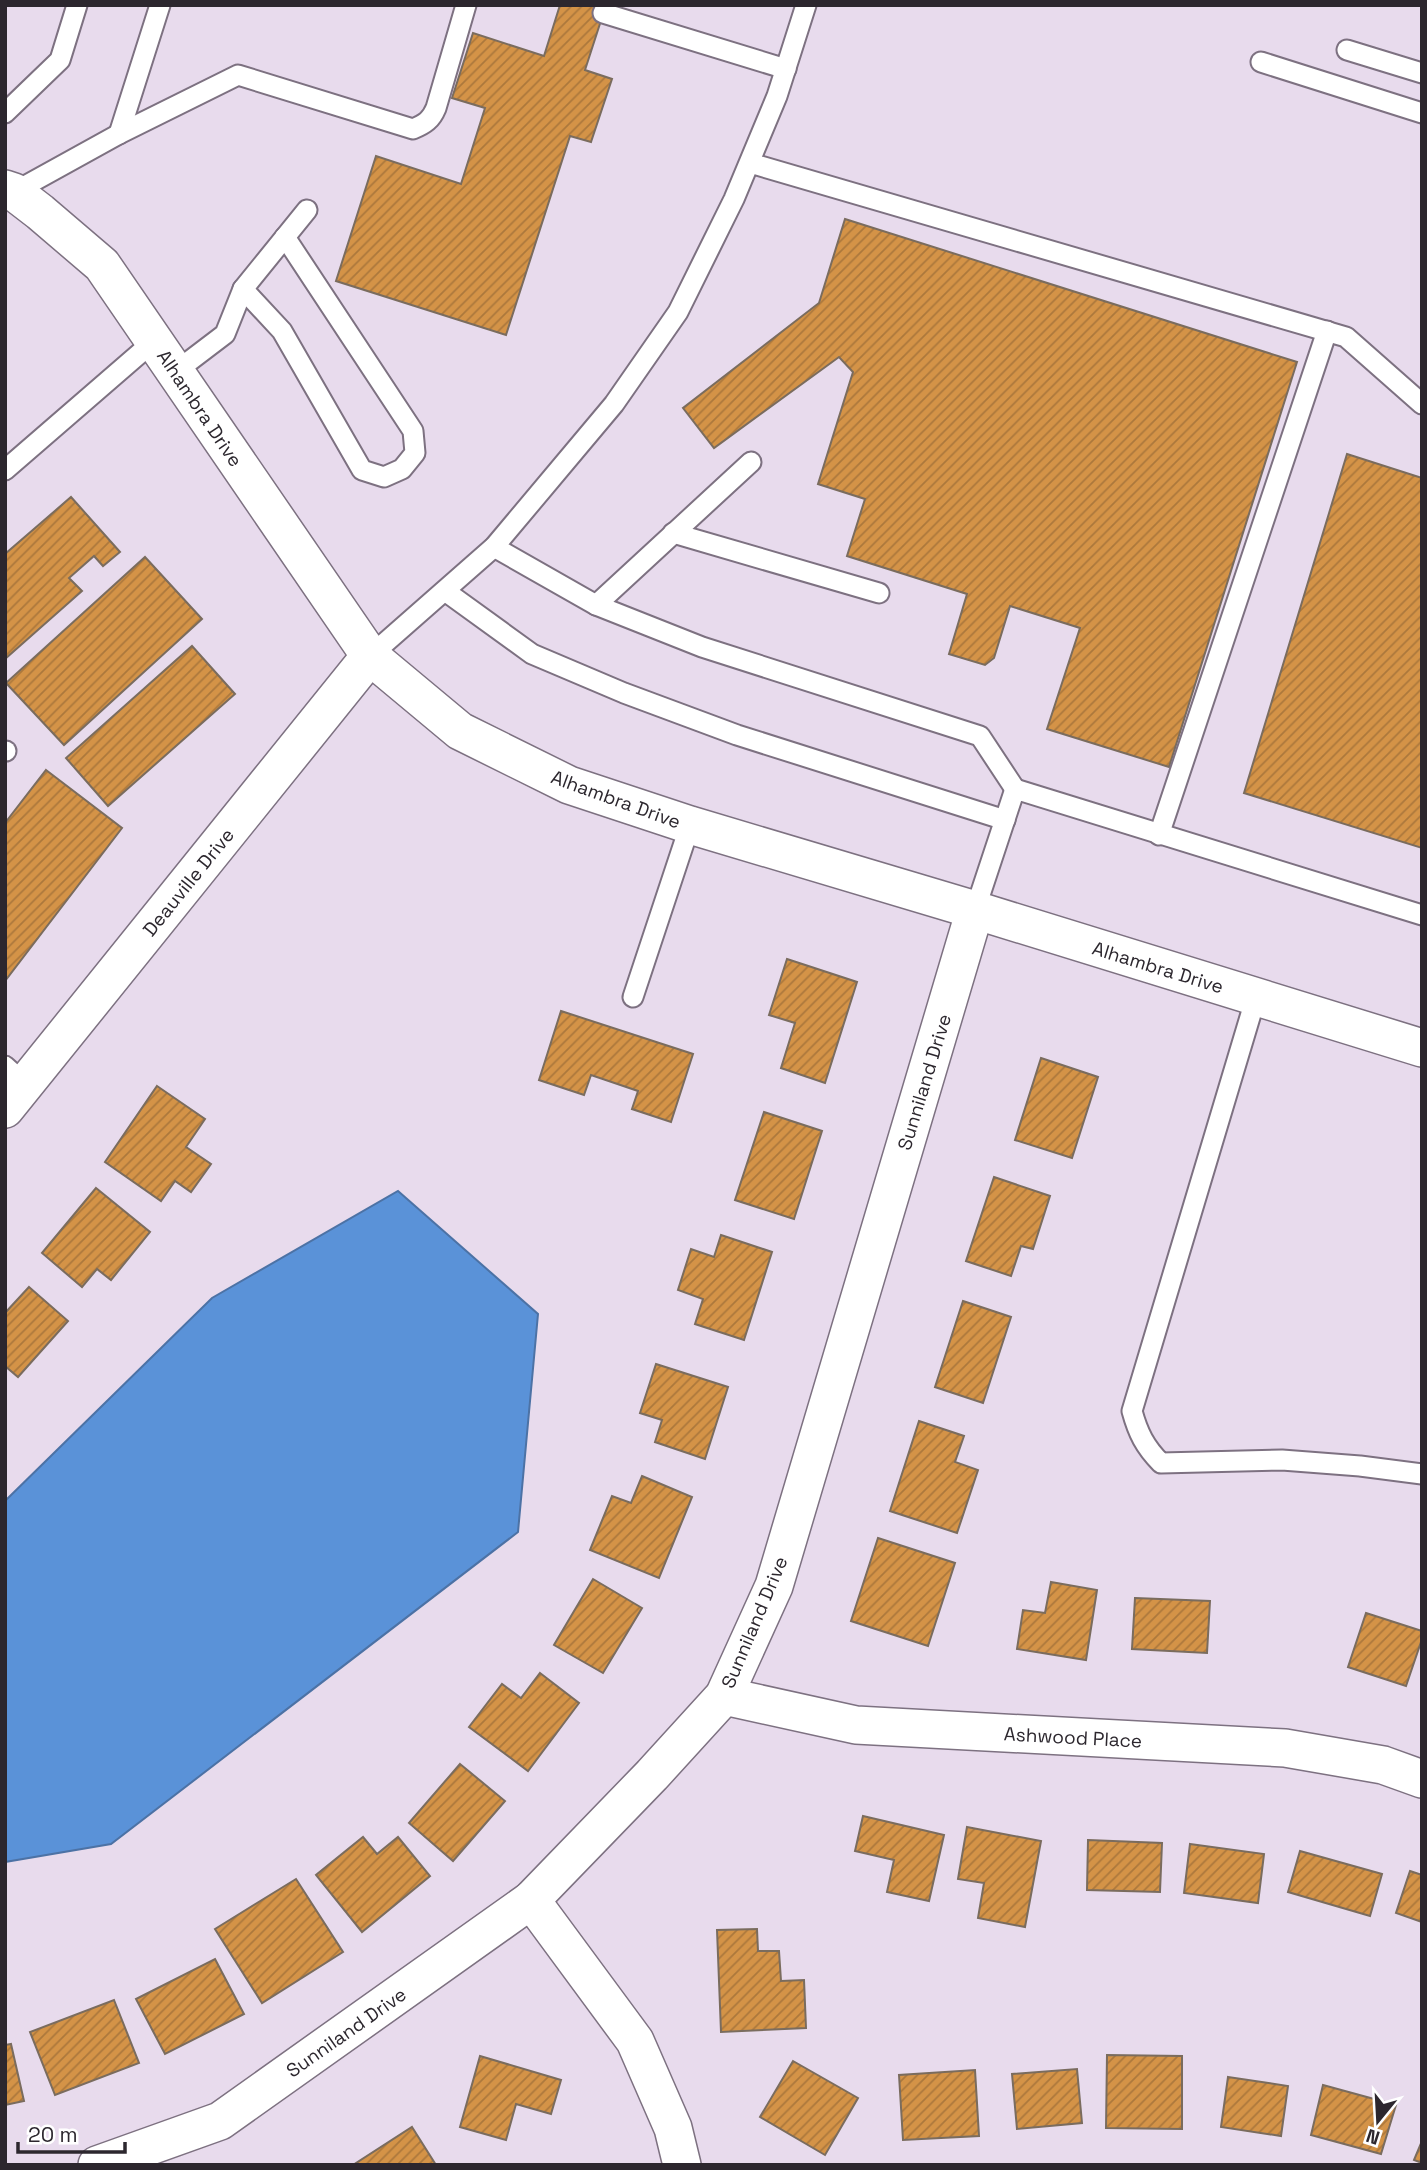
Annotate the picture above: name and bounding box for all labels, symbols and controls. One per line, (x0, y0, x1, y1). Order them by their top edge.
street label: Alhambra Drive (151, 345, 248, 472)
street label: Alhambra Drive (548, 764, 684, 834)
street label: Deauville Drive (137, 823, 240, 941)
street label: Alhambra Drive (1089, 936, 1227, 999)
street label: Sunniland Drive (892, 1011, 957, 1153)
street label: Sunniland Drive (715, 1552, 794, 1692)
street label: Ashwood Place (1003, 1721, 1143, 1754)
street label: Sunniland Drive (281, 1982, 411, 2083)
north arrow (1343, 2086, 1413, 2156)
scale bar (18, 2110, 124, 2154)
text: 20 m (28, 2121, 78, 2148)
text: N (1363, 2123, 1383, 2151)

